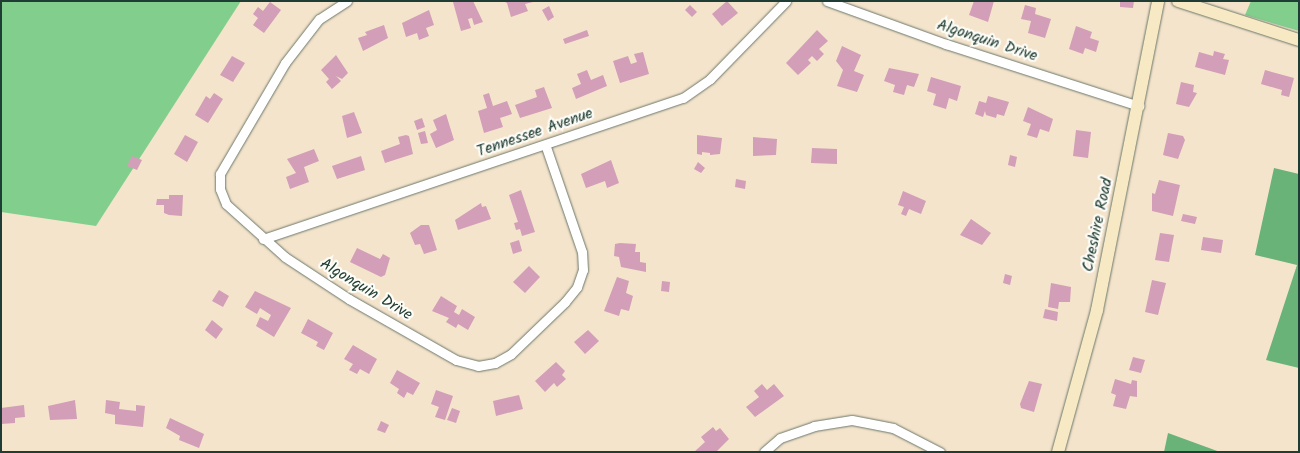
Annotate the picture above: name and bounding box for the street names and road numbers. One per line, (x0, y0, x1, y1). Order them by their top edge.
street label: Algonquin Drive (934, 16, 1040, 66)
street label: Tennessee Avenue (474, 104, 596, 162)
street label: Cheshire Road (1079, 176, 1117, 274)
street label: Algonquin Drive (316, 255, 416, 325)

